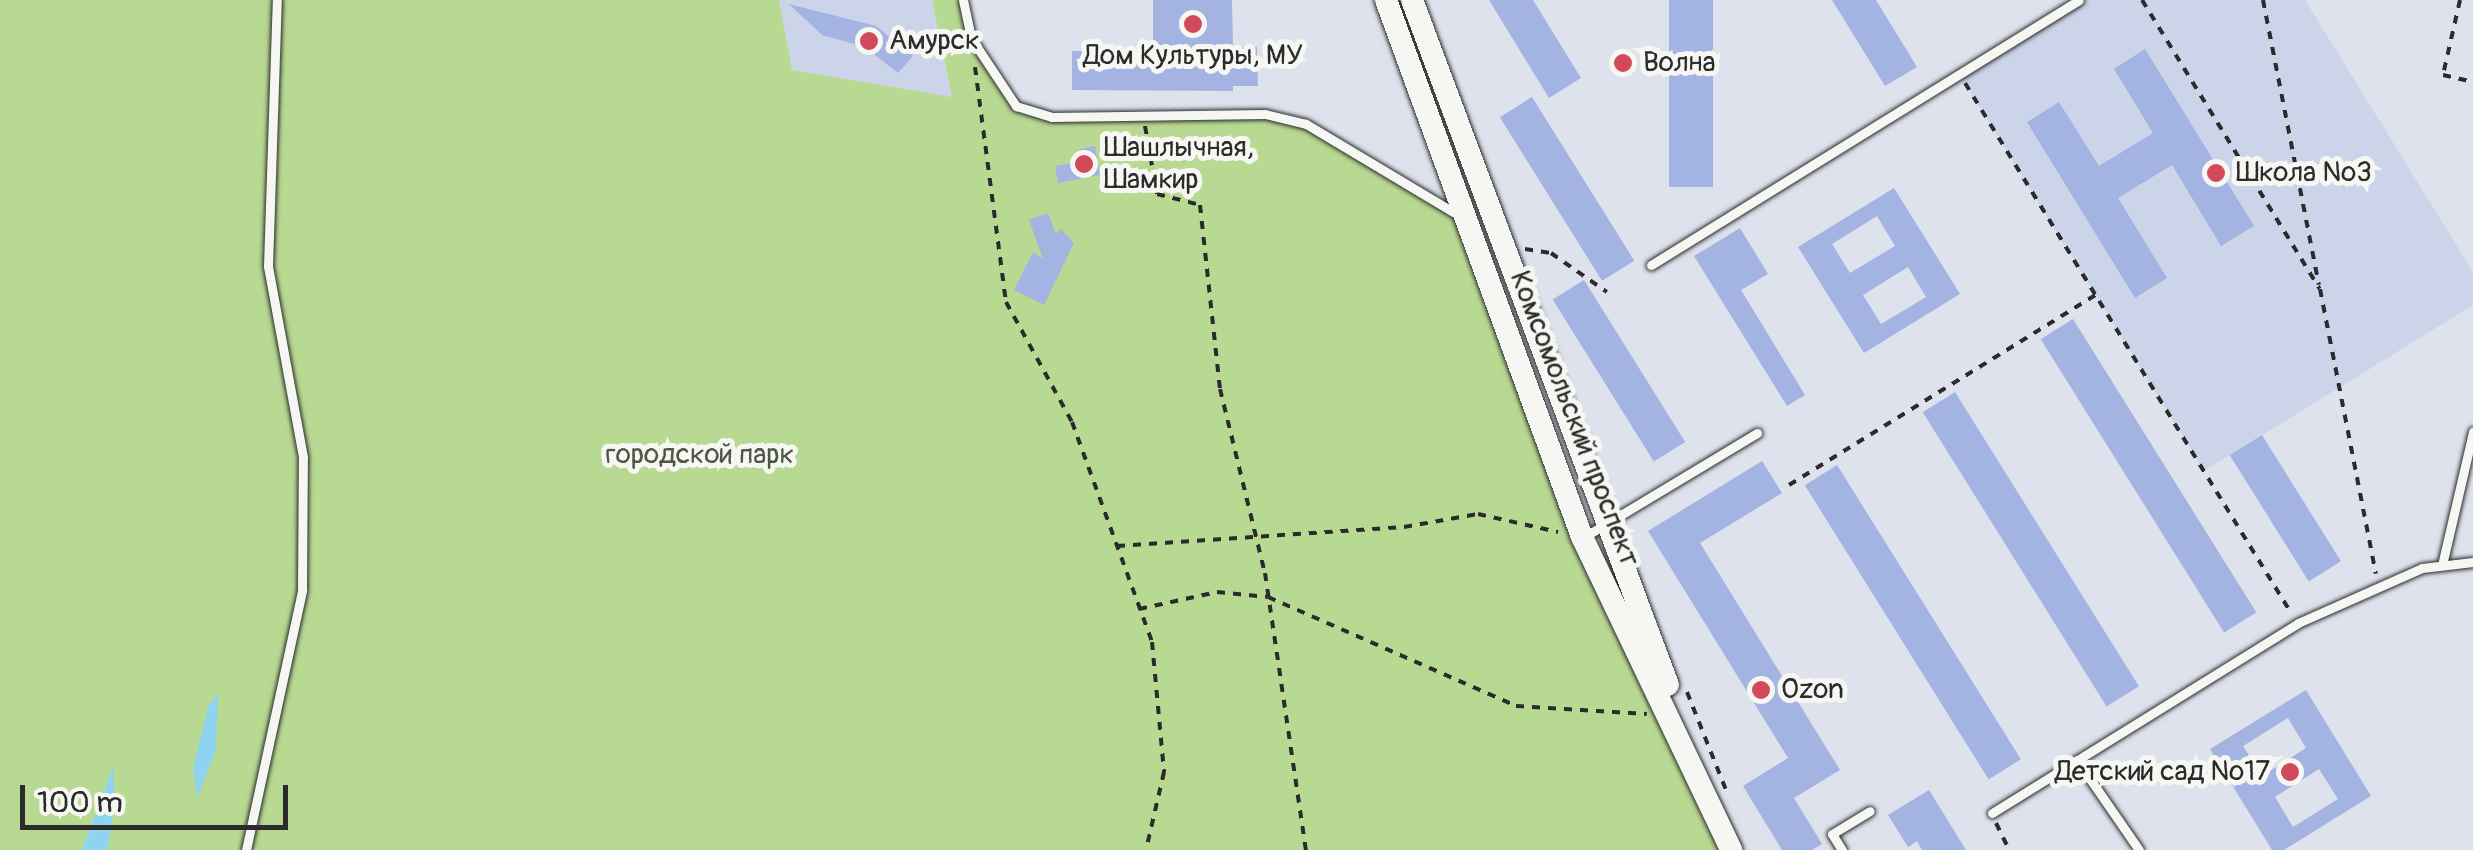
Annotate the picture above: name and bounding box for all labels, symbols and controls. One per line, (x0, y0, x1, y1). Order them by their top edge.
marker: Дом Культуры, МУ (1182, 13, 1204, 35)
place label: Амурск (889, 24, 979, 58)
marker: Амурск (858, 30, 880, 52)
place label: Дом Культуры, МУ (1083, 39, 1303, 73)
place label: Волна (1643, 46, 1716, 80)
marker: Волна (1612, 52, 1634, 74)
place label: Шашлычная, Шамкир (1104, 131, 1254, 197)
marker: Шашлычная, Шамкир (1073, 153, 1095, 175)
place label: Школа №3 (2236, 156, 2372, 190)
marker: Школа №3 (2205, 162, 2227, 184)
street label: Комсомольский проспект (1502, 266, 1646, 572)
park label: городской парк (606, 438, 794, 472)
place label: Ozon (1781, 673, 1844, 707)
marker: Ozon (1750, 679, 1772, 701)
place label: Детский сад №17 (2055, 755, 2270, 789)
marker: Детский сад №17 (2279, 761, 2301, 783)
scale bar (25, 765, 292, 827)
text: 100 m (37, 784, 123, 821)

